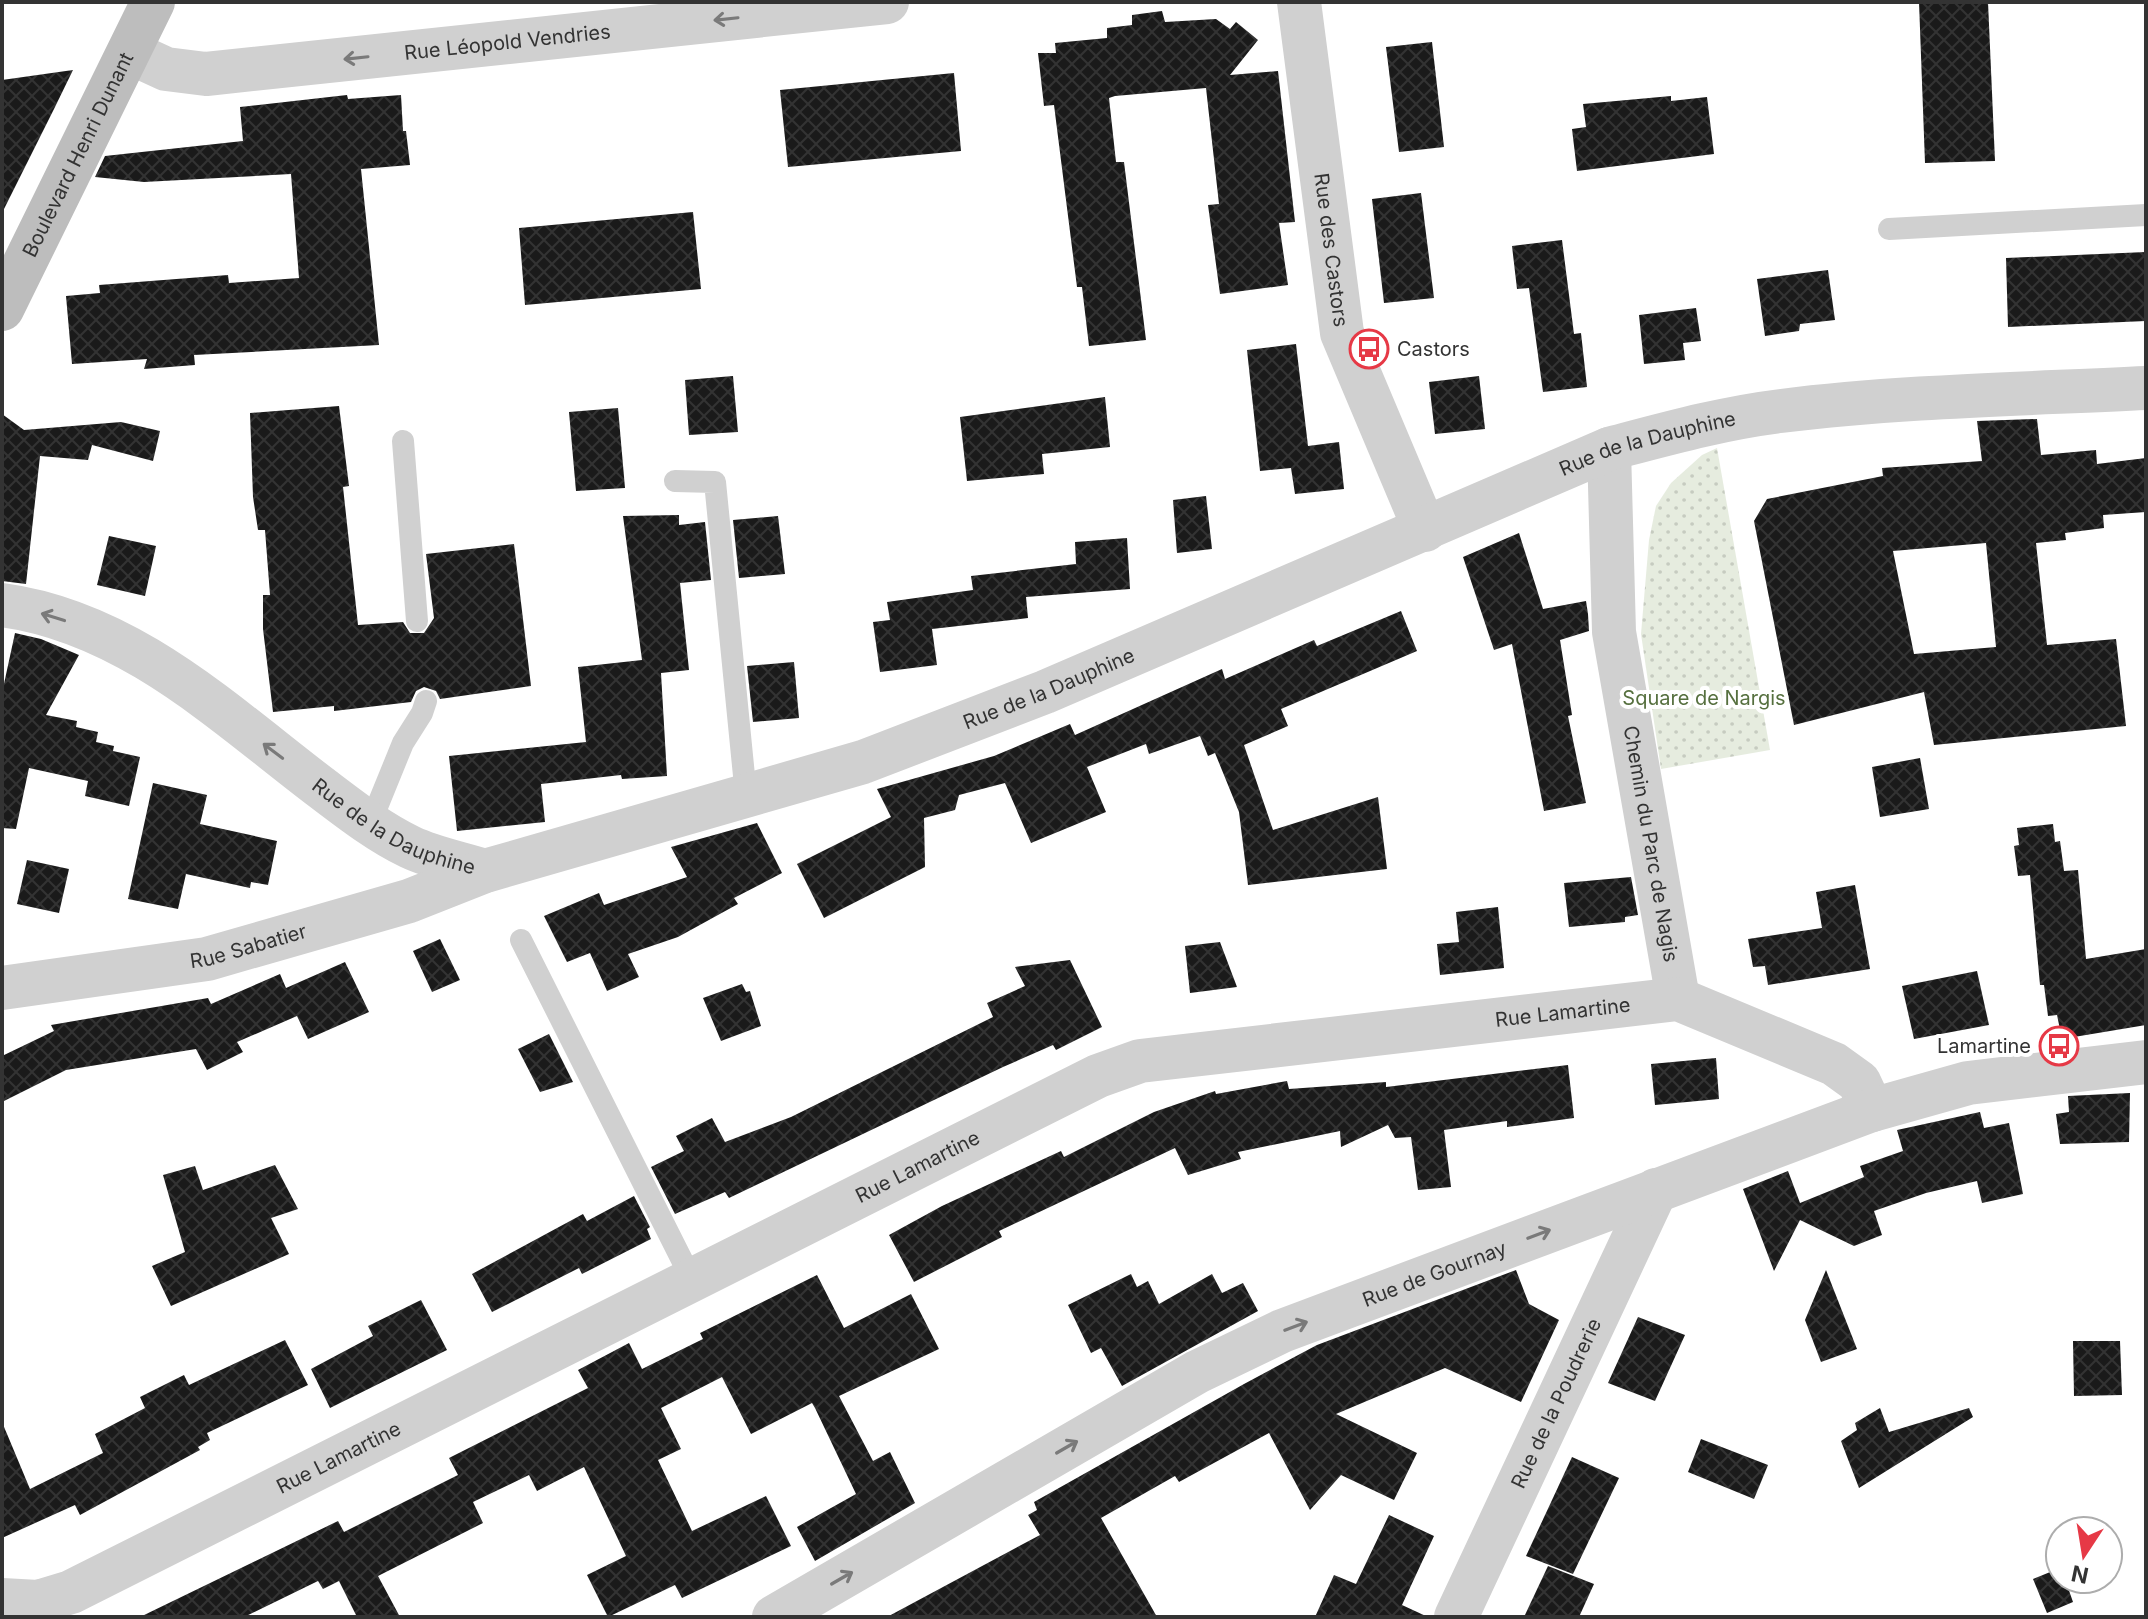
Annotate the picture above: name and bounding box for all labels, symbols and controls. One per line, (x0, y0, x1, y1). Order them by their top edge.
one-way arrow (713, 11, 740, 26)
street label: Rue Léopold Vendries (403, 19, 612, 65)
street label: Boulevard Henri Dunant (18, 48, 139, 261)
one-way arrow (343, 50, 370, 65)
street label: Rue des Castors (1309, 172, 1353, 328)
bus stop icon: Castors (1348, 328, 1390, 370)
place label: Castors (1397, 337, 1470, 361)
street label: Rue de la Dauphine (1556, 406, 1738, 481)
one-way arrow (41, 609, 66, 623)
street label: Rue de la Dauphine (960, 643, 1138, 734)
park label: Square de Nargis (1622, 686, 1786, 710)
street label: Chemin du Parc de Nagis (1619, 724, 1683, 964)
one-way arrow (263, 743, 284, 760)
street label: Rue de la Dauphine (307, 773, 478, 879)
street label: Rue Sabatier (188, 919, 310, 973)
street label: Rue Lamartine (1494, 993, 1632, 1032)
bus stop icon: Lamartine (2038, 1025, 2080, 1067)
place label: Lamartine (1937, 1034, 2031, 1058)
street label: Rue Lamartine (851, 1125, 984, 1208)
one-way arrow (1526, 1226, 1551, 1240)
street label: Rue de Gournay (1359, 1236, 1510, 1312)
street label: Rue de la Poudrerie (1506, 1314, 1606, 1492)
one-way arrow (1283, 1318, 1308, 1332)
street label: Rue Lamartine (272, 1416, 405, 1499)
one-way arrow (1055, 1439, 1078, 1455)
north arrow (2044, 1515, 2124, 1595)
text: N (2069, 1560, 2091, 1589)
one-way arrow (830, 1570, 853, 1586)

